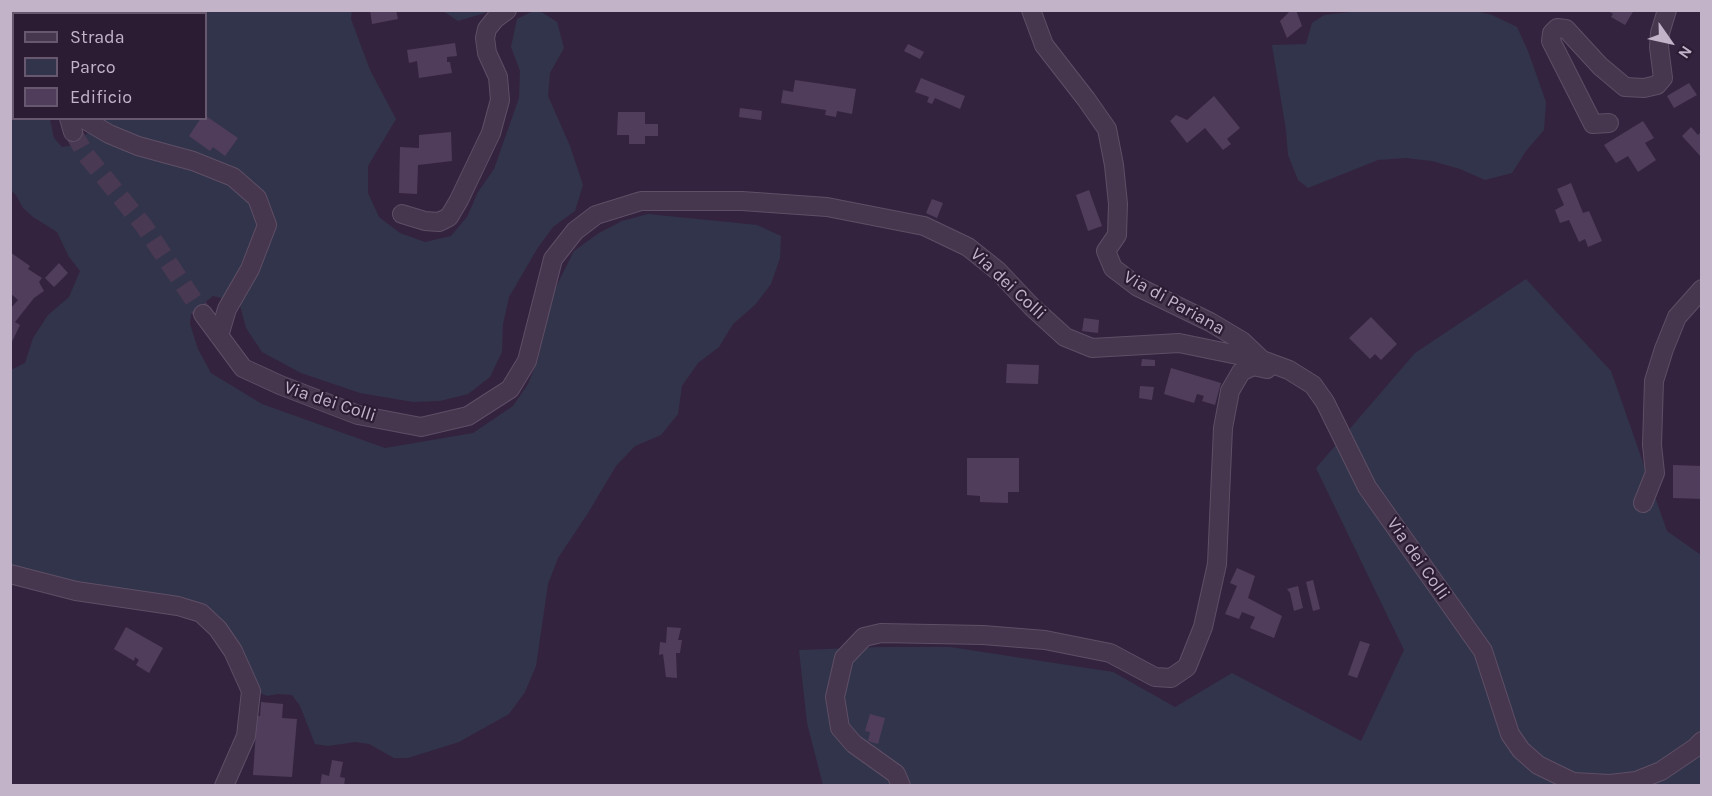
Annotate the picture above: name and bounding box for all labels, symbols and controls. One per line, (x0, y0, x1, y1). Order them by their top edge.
legend (12, 12, 207, 120)
north arrow (1640, 12, 1700, 72)
text: Strada (70, 26, 125, 48)
text: N (1674, 42, 1696, 62)
text: Parco (70, 56, 116, 78)
text: Edificio (70, 86, 132, 108)
street label: Via dei Colli (966, 244, 1050, 324)
street label: Via di Pariana (1120, 266, 1228, 340)
street label: Via dei Colli (281, 377, 379, 427)
street label: Via dei Colli (1382, 514, 1454, 604)

